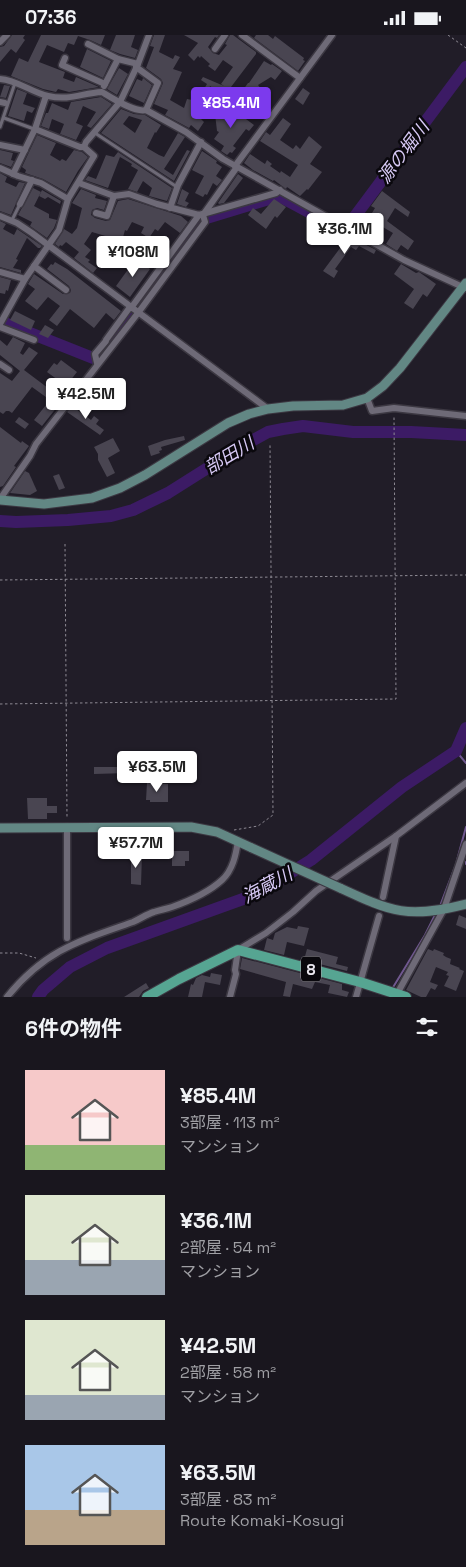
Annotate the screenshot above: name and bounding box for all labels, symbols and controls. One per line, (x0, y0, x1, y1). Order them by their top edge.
text: 07:36 (25, 5, 76, 30)
pin: ¥85.4M (190, 87, 272, 129)
text: ¥85.4M (202, 92, 260, 113)
water label: 源の堀川 (372, 115, 435, 188)
pin: ¥36.1M (304, 213, 386, 255)
text: ¥36.1M (318, 218, 372, 239)
pin: ¥108M (98, 235, 168, 278)
text: ¥108M (107, 241, 159, 262)
pin: ¥42.5M (45, 377, 127, 420)
text: ¥42.5M (57, 383, 115, 404)
water label: 部田川 (200, 430, 260, 479)
pin: ¥63.5M (116, 751, 198, 793)
text: ¥63.5M (128, 756, 186, 777)
pin: ¥57.7M (95, 827, 177, 869)
text: ¥57.7M (109, 832, 163, 853)
water label: 海蔵川 (238, 861, 298, 908)
road number: 8 (301, 957, 321, 981)
icon: filters (413, 1013, 441, 1041)
text: 6件の物件 (25, 1015, 122, 1042)
text: ¥85.4M (180, 1082, 256, 1109)
icon: home (65, 1090, 125, 1150)
text: 3部屋 · 113 m² (180, 1112, 280, 1133)
text: マンション (180, 1136, 260, 1157)
text: ¥36.1M (180, 1207, 252, 1234)
icon: home (65, 1215, 125, 1275)
text: 2部屋 · 54 m² (180, 1237, 276, 1258)
text: マンション (180, 1261, 260, 1282)
text: ¥42.5M (180, 1332, 256, 1359)
icon: home (65, 1340, 125, 1400)
text: 2部屋 · 58 m² (180, 1362, 276, 1383)
text: マンション (180, 1386, 260, 1407)
text: ¥63.5M (180, 1459, 256, 1486)
icon: home (65, 1465, 125, 1525)
text: 3部屋 · 83 m² (180, 1489, 276, 1510)
text: Route Komaki-Kosugi (180, 1510, 344, 1531)

